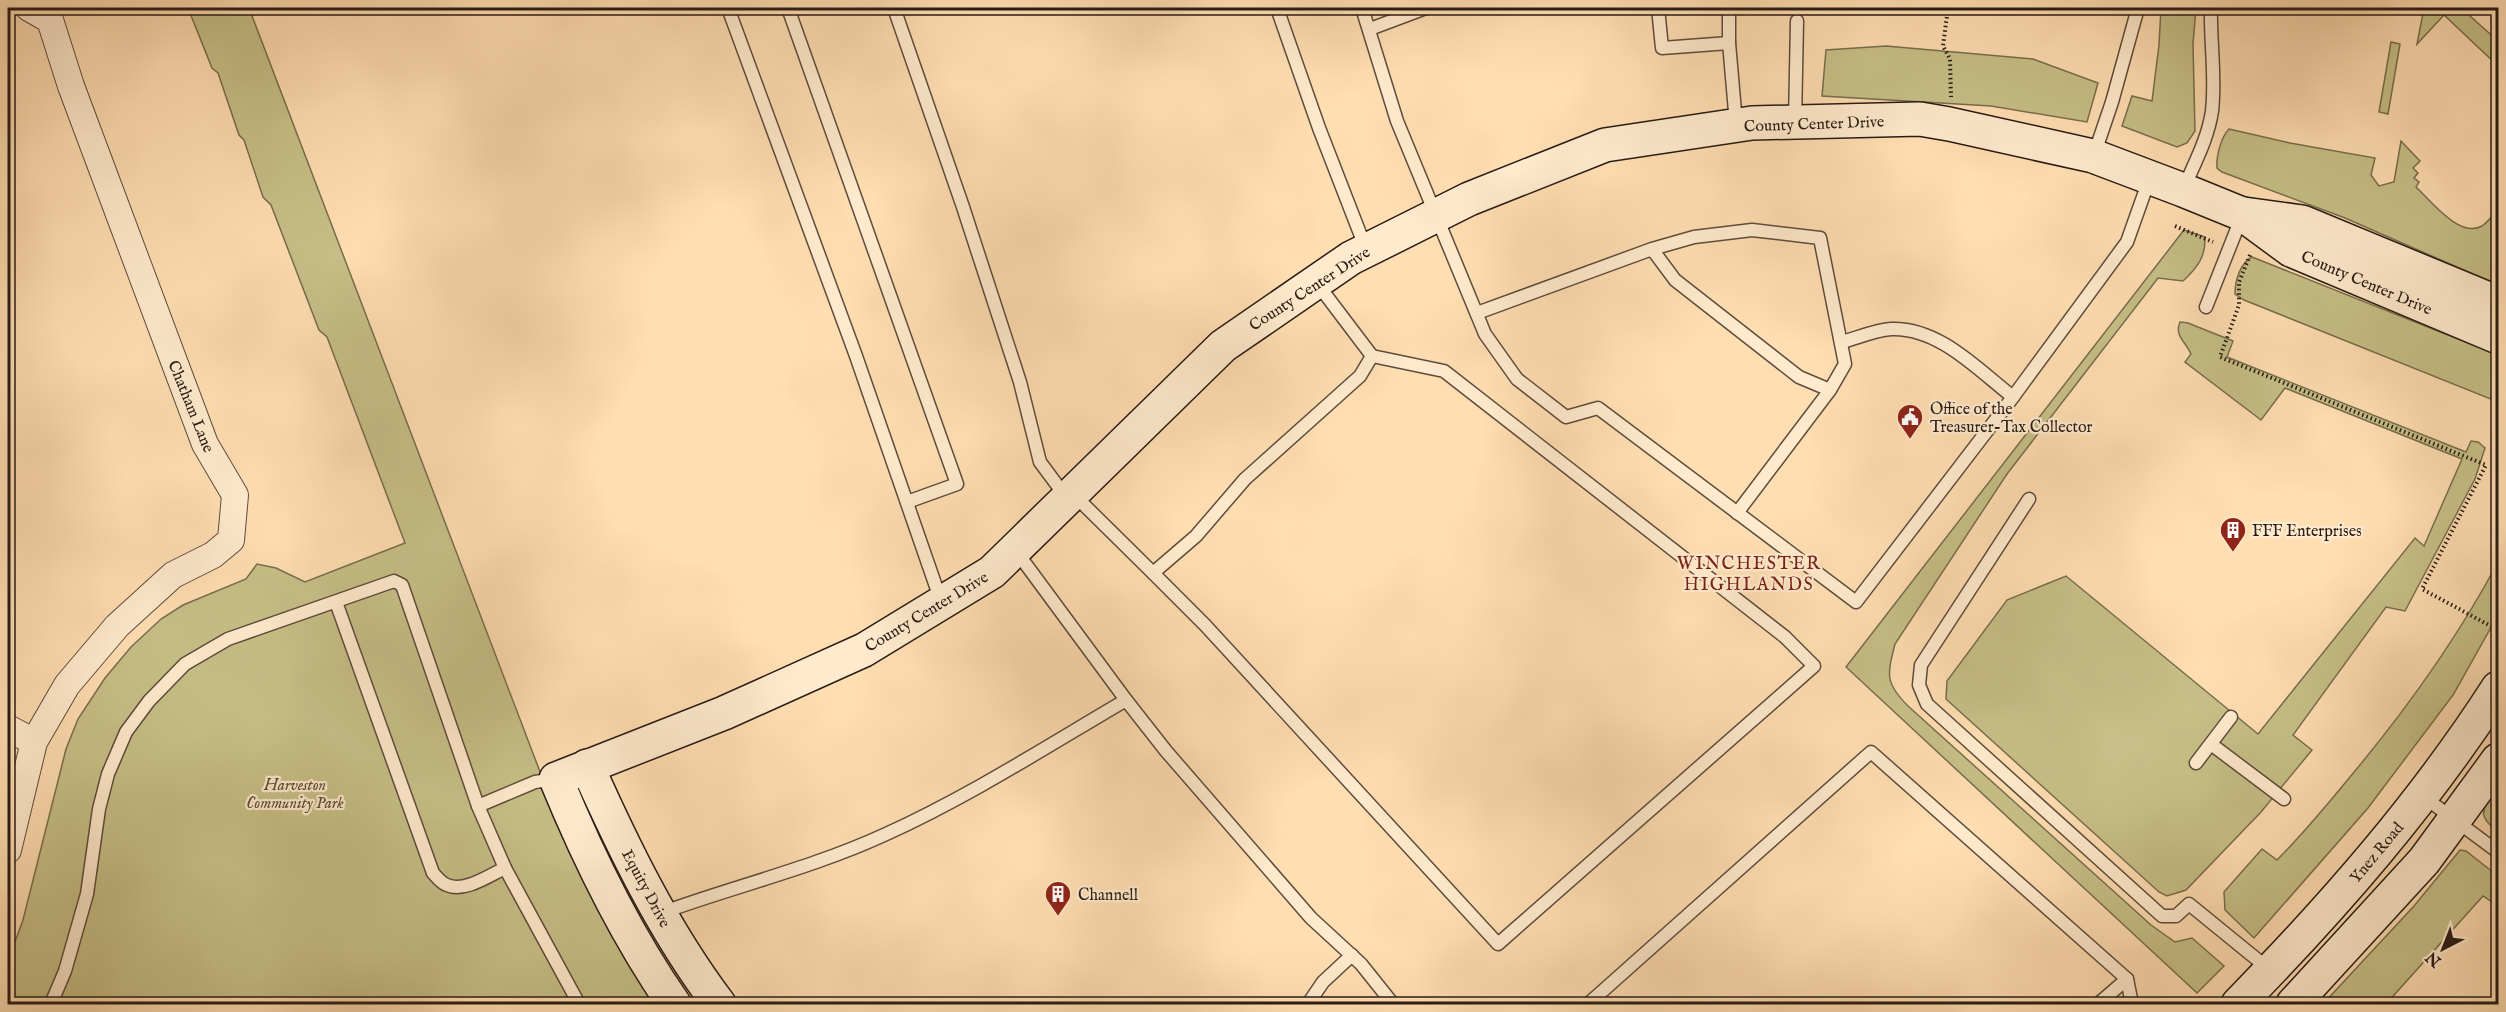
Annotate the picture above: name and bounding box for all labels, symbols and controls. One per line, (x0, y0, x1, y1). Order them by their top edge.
street label: County Center Drive (1744, 113, 1885, 137)
street label: County Center Drive (1246, 243, 1374, 336)
street label: County Center Drive (2298, 247, 2435, 320)
street label: Chatham Lane (163, 358, 218, 456)
place label: Office of the Treasurer-Tax Collector (1930, 400, 2093, 438)
public building icon: Office of the Treasurer-Tax Collector (1895, 402, 1925, 440)
building icon: FFF Enterprises (2218, 515, 2248, 553)
place label: FFF Enterprises (2252, 522, 2362, 542)
district label: WINCHESTER HIGHLANDS (1677, 553, 1821, 597)
street label: County Center Drive (862, 568, 992, 657)
park label: Harveston Community Park (246, 776, 344, 814)
street label: Ynez Road (2346, 818, 2409, 888)
street label: Equity Drive (616, 846, 674, 931)
building icon: Channell (1043, 879, 1073, 917)
place label: Channell (1078, 886, 1139, 906)
north arrow (2413, 919, 2473, 979)
text: N (2422, 946, 2447, 971)

